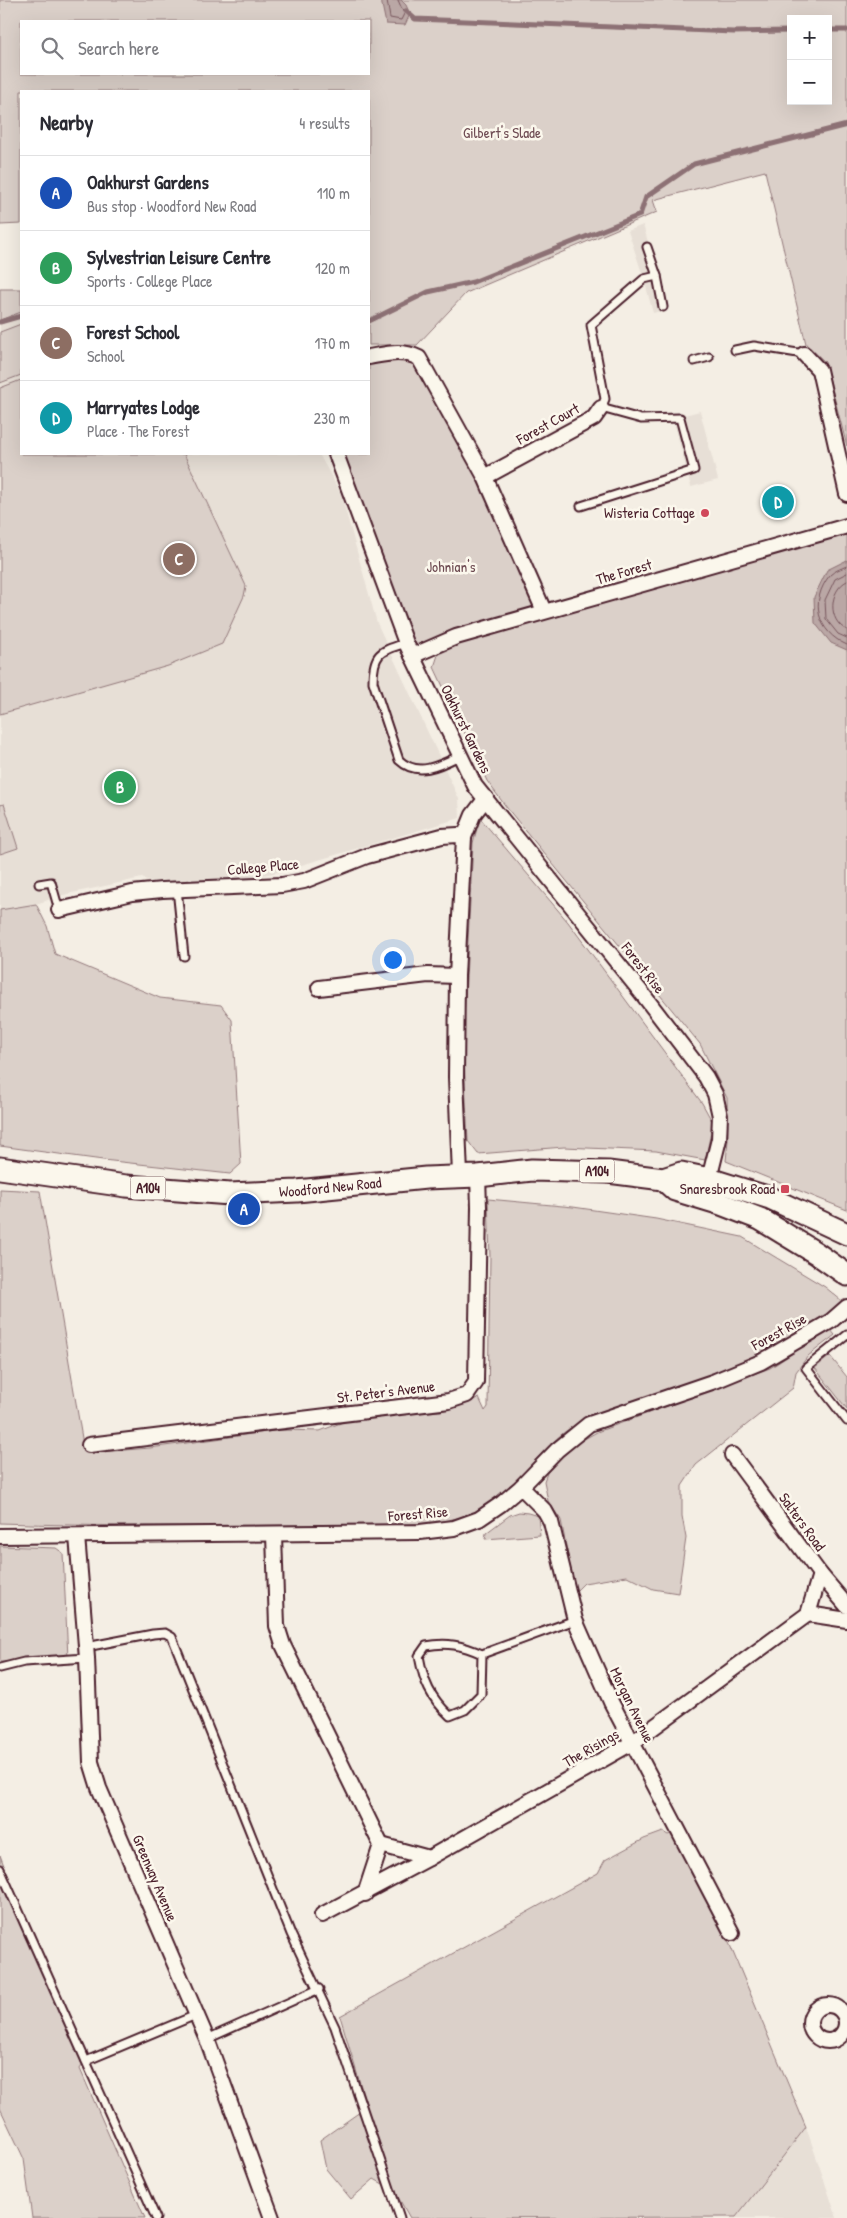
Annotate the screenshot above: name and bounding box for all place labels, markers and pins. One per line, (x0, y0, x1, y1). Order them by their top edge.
pin: D (762, 483, 794, 521)
place label: Wisteria Cottage (604, 502, 695, 523)
marker: Wisteria Cottage (699, 507, 711, 519)
pin: C (163, 540, 195, 578)
pin: B (104, 768, 136, 806)
place label: Snaresbrook Road (680, 1178, 775, 1199)
marker: Snaresbrook Road (779, 1183, 791, 1195)
pin: A (228, 1190, 260, 1228)

